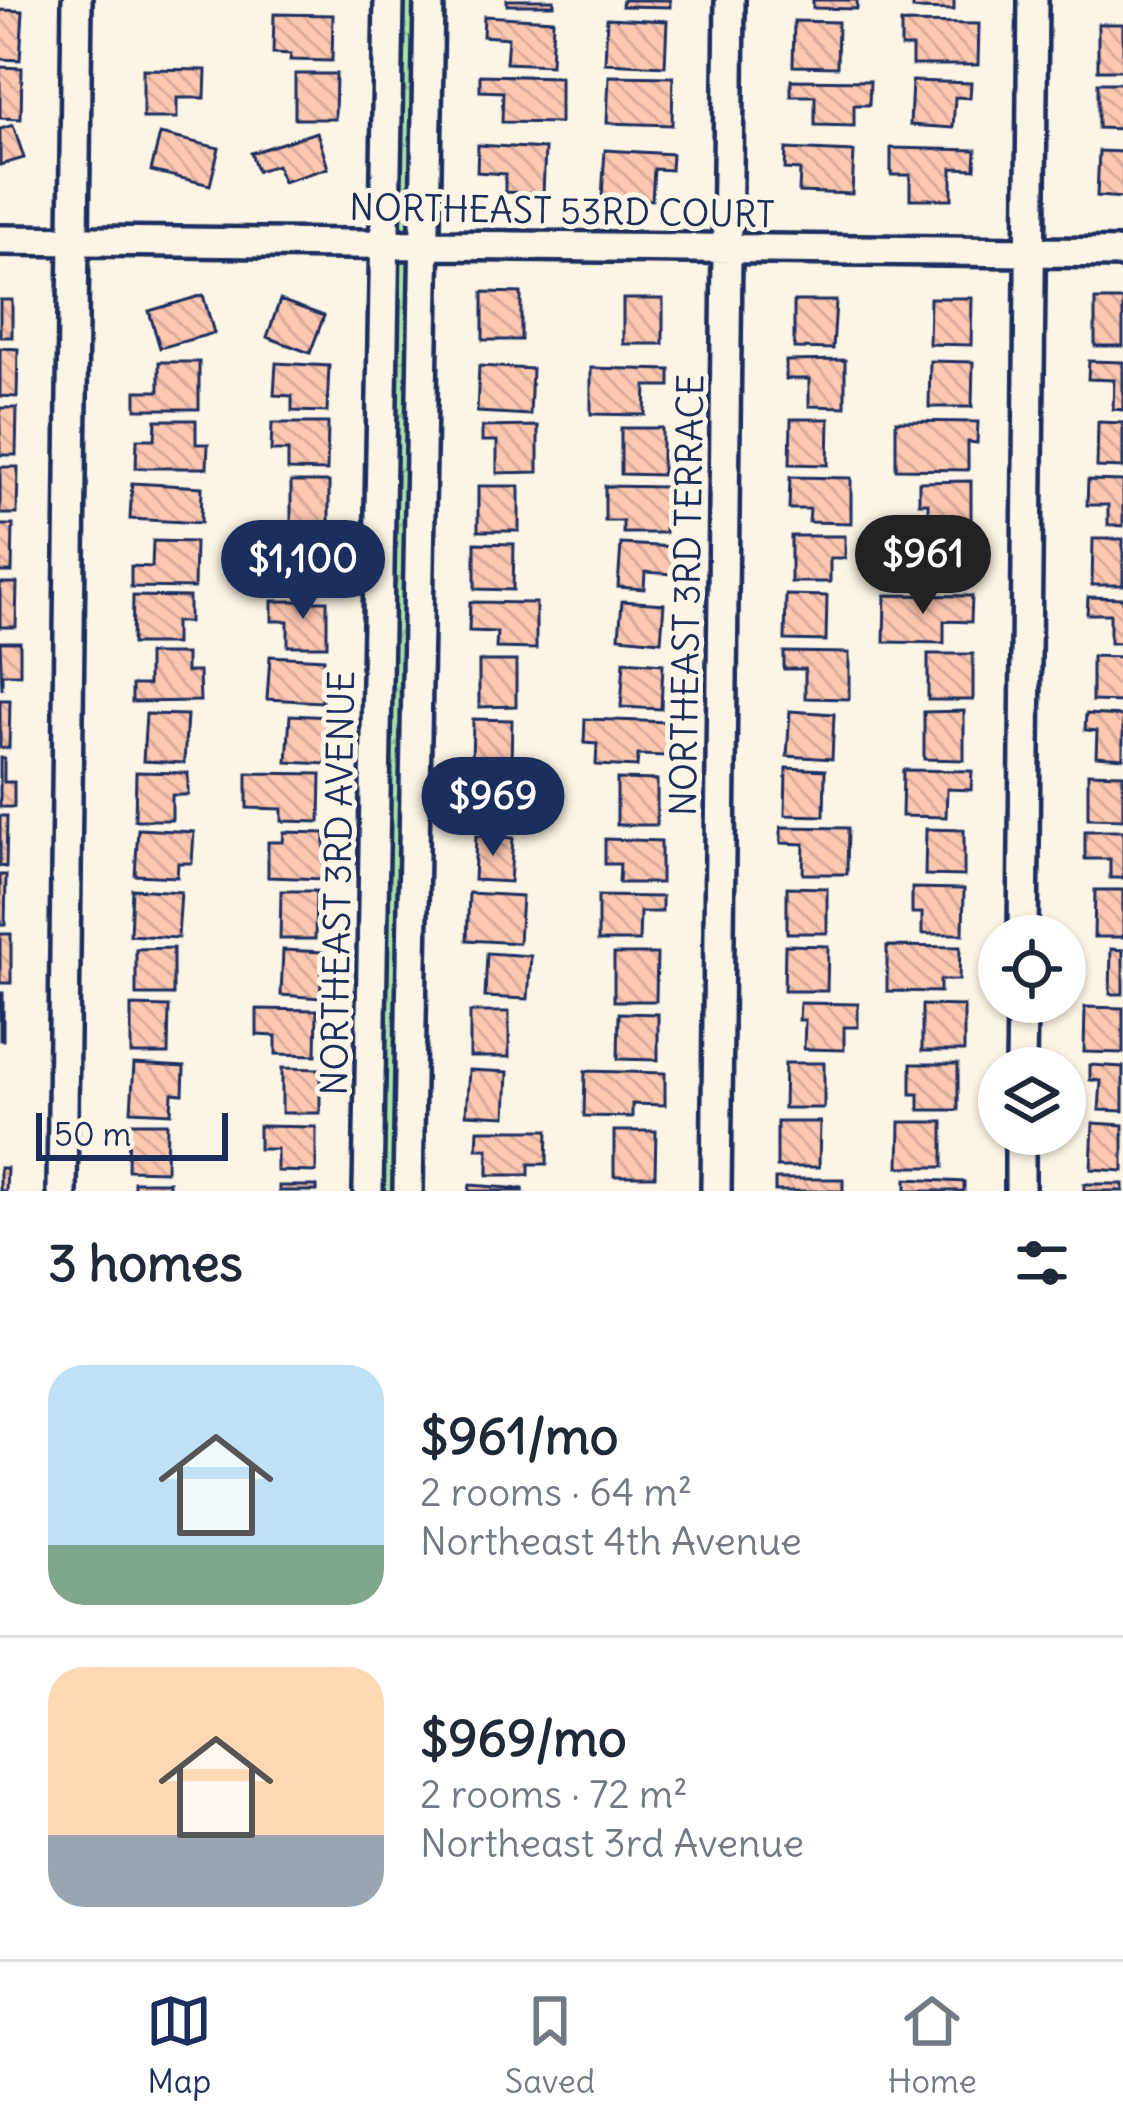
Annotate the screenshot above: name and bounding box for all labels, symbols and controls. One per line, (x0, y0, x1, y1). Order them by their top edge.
street label: NORTHEAST 53RD COURT (349, 185, 775, 237)
street label: NORTHEAST 3RD TERRACE (661, 374, 713, 816)
pin: $961 (852, 515, 994, 617)
pin: $1,100 (205, 520, 401, 622)
text: $961 (882, 529, 964, 578)
text: $1,100 (248, 534, 358, 583)
street label: NORTHEAST 3RD AVENUE (312, 670, 364, 1096)
pin: $969 (422, 757, 564, 859)
text: $969 (449, 771, 537, 820)
map controls (978, 915, 1086, 1155)
button: locate (978, 915, 1086, 1023)
button: layers (978, 1047, 1086, 1155)
scale bar (36, 1107, 228, 1160)
text: 50 m (54, 1113, 131, 1155)
icon: filters (1009, 1230, 1075, 1296)
text: 3 homes (48, 1231, 243, 1295)
text: $961/mo (420, 1404, 619, 1468)
icon: home (144, 1413, 288, 1557)
text: 2 rooms · 64 m² (420, 1468, 692, 1517)
text: Northeast 4th Avenue (420, 1517, 802, 1566)
text: $969/mo (420, 1706, 627, 1770)
icon: home (144, 1715, 288, 1859)
text: 2 rooms · 72 m² (420, 1770, 688, 1819)
text: Northeast 3rd Avenue (420, 1819, 804, 1868)
tab: Map (146, 1988, 212, 2102)
tab: Saved (505, 1988, 595, 2102)
tab: Home (888, 1988, 977, 2102)

